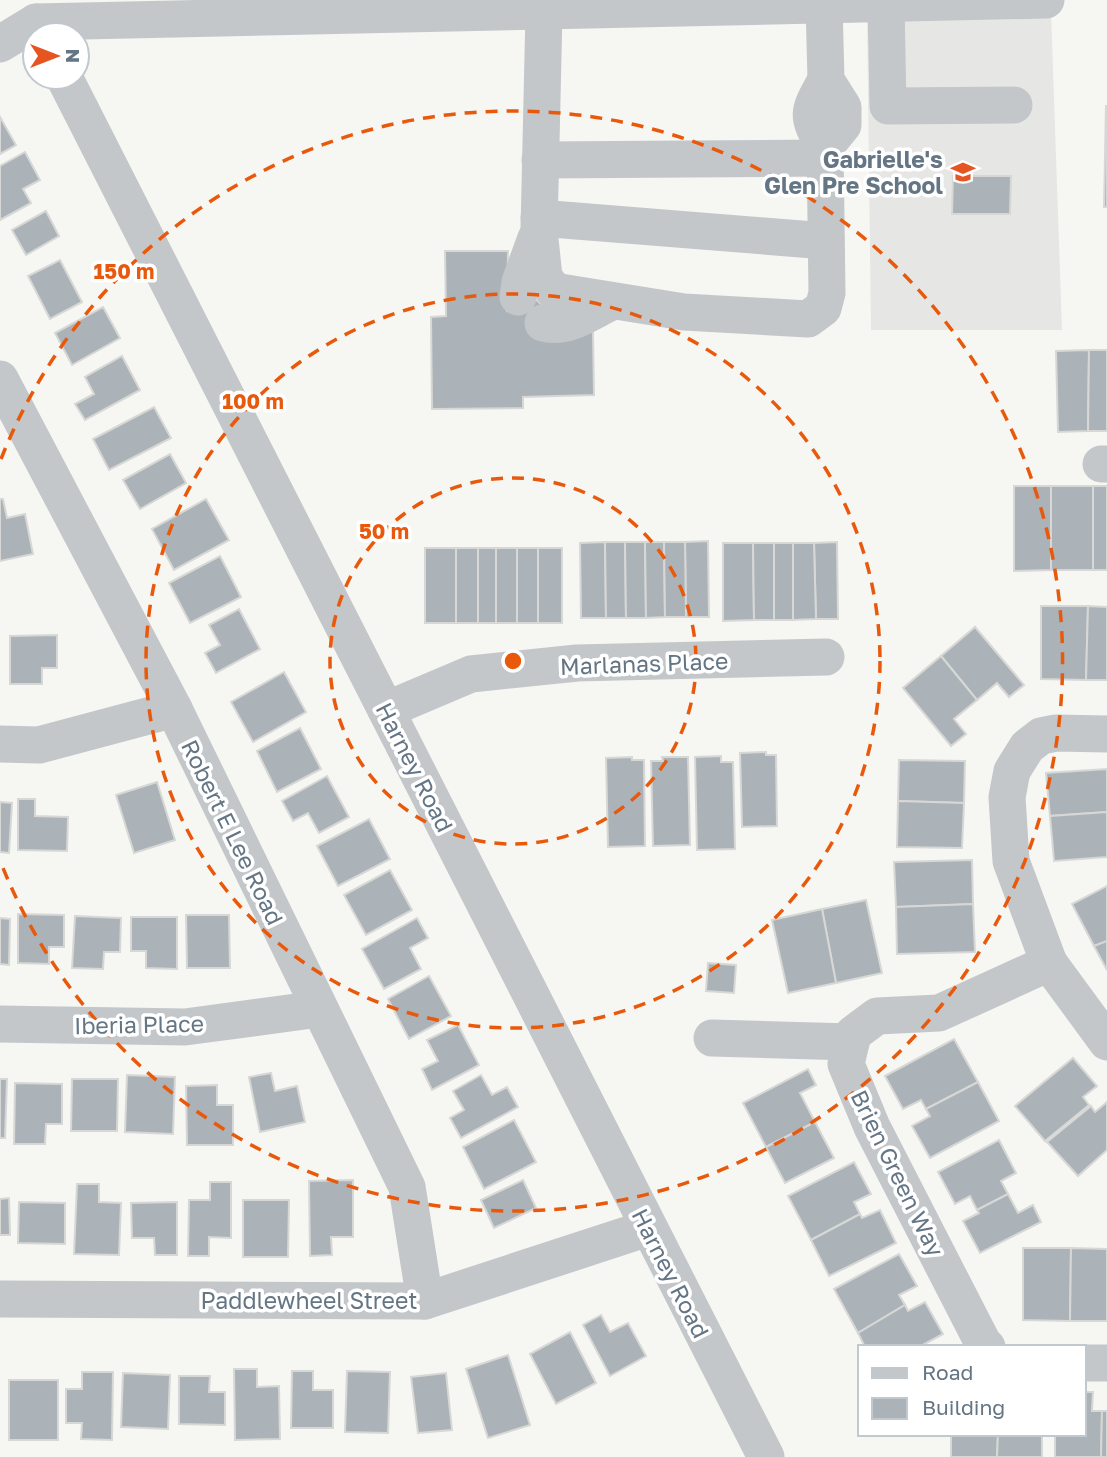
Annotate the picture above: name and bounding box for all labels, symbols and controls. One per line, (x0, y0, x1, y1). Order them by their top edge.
north arrow (21, 21, 91, 91)
text: N (62, 49, 85, 63)
place label: Gabrielle's Glen Pre School (764, 145, 943, 199)
school or university icon: Gabrielle's Glen Pre School (949, 158, 977, 186)
text: 150 m (94, 258, 154, 284)
text: 100 m (222, 388, 284, 414)
text: 50 m (359, 518, 409, 544)
street label: Marlanas Place (559, 646, 729, 680)
centre of rings (501, 649, 525, 673)
street label: Harney Road (370, 698, 460, 836)
street label: Robert E Lee Road (176, 735, 290, 929)
street label: Iberia Place (74, 1009, 204, 1039)
street label: Brien Green Way (846, 1085, 951, 1261)
street label: Harney Road (626, 1204, 716, 1342)
street label: Paddlewheel Street (200, 1286, 418, 1314)
legend (858, 1345, 1086, 1436)
text: Road (922, 1359, 973, 1385)
text: Building (922, 1394, 1005, 1420)

